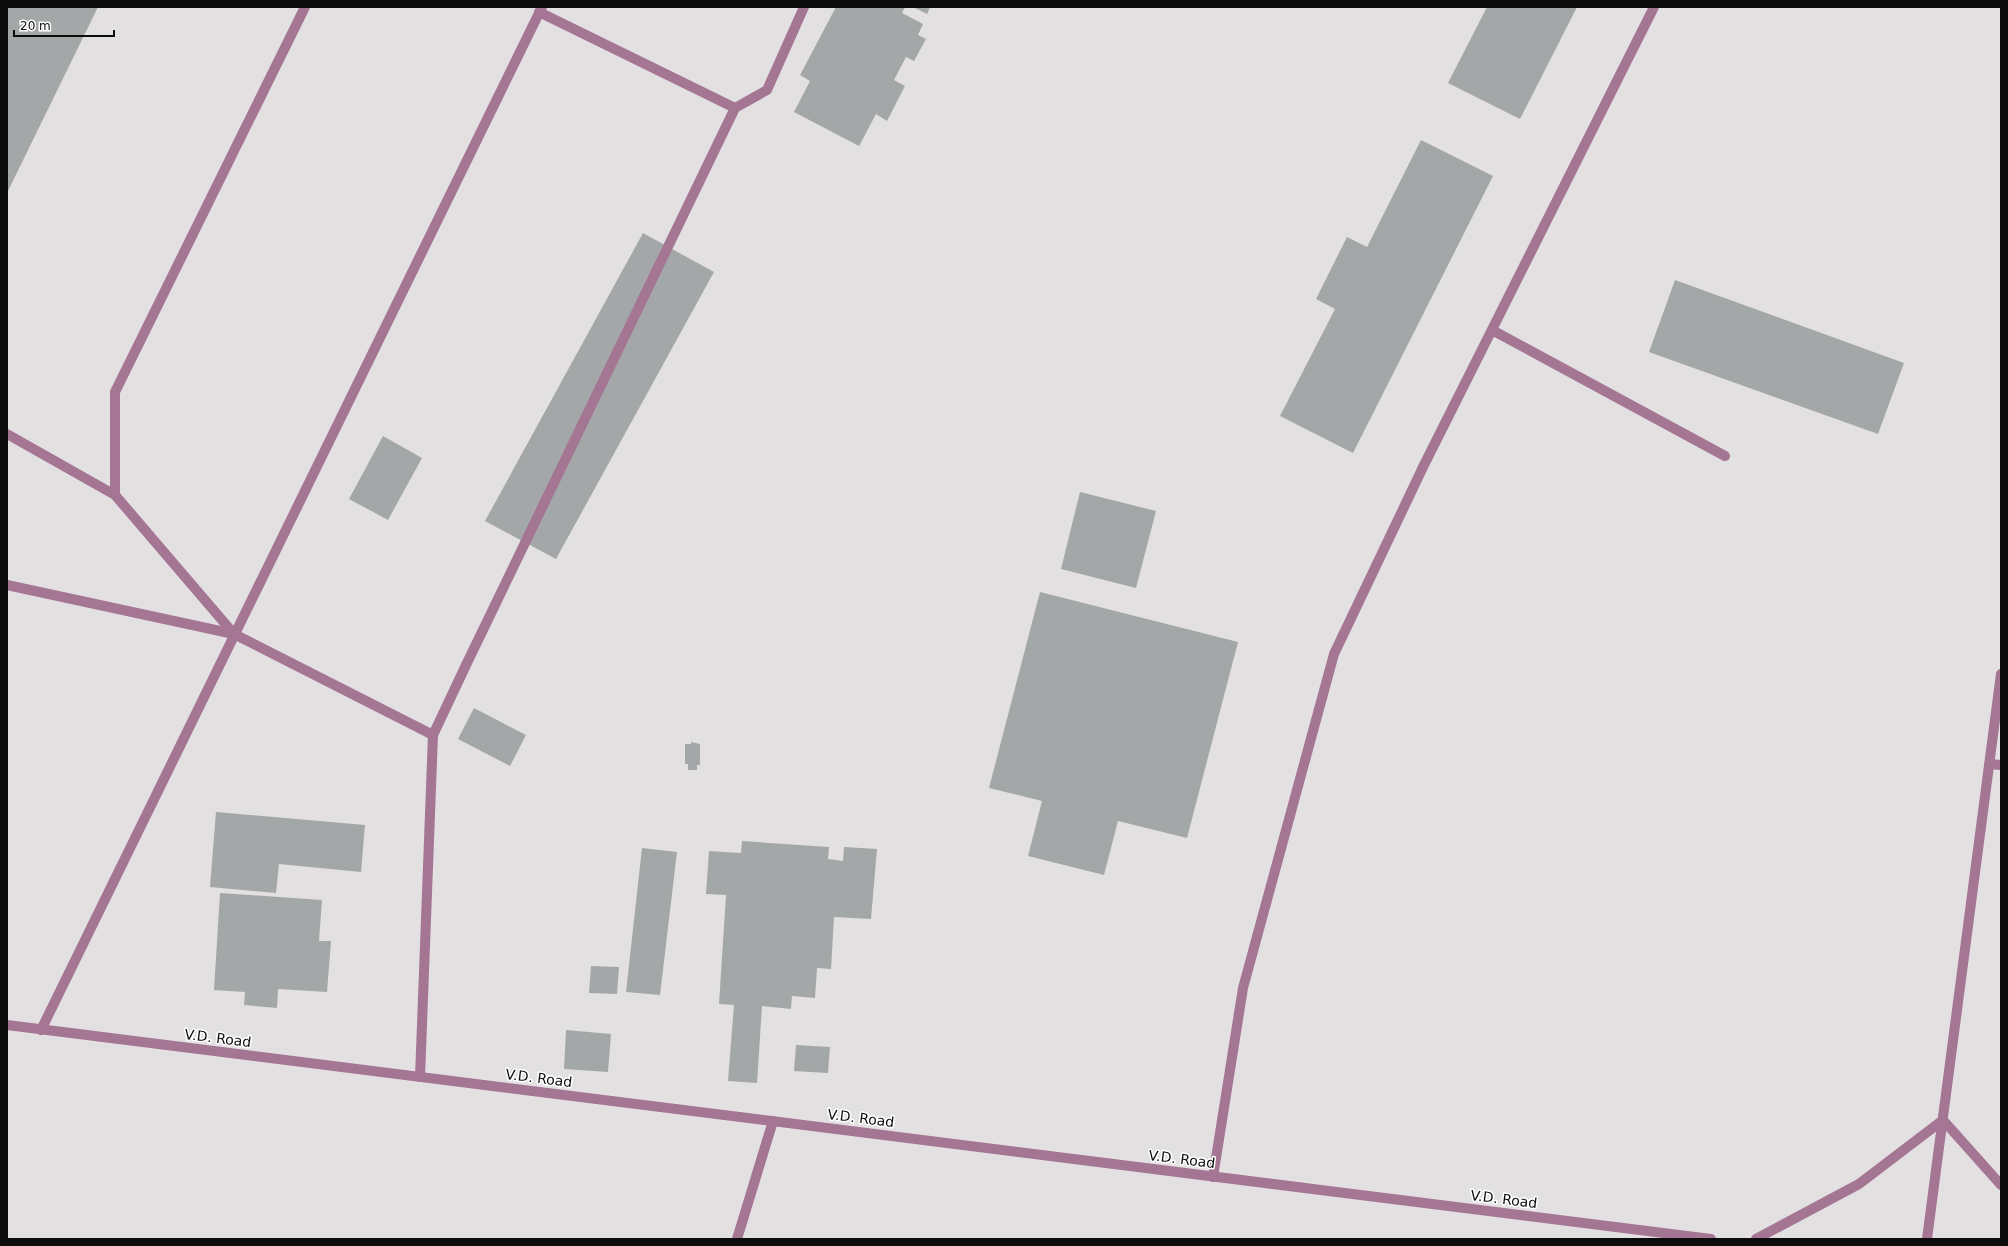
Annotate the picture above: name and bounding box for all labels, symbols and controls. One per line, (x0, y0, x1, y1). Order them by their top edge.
scale bar (14, 12, 114, 38)
text: 20 m (20, 19, 51, 33)
street label: V.D. Road (184, 1026, 252, 1050)
street label: V.D. Road (505, 1066, 573, 1090)
street label: V.D. Road (827, 1106, 895, 1130)
street label: V.D. Road (1148, 1147, 1216, 1171)
street label: V.D. Road (1470, 1187, 1538, 1211)

